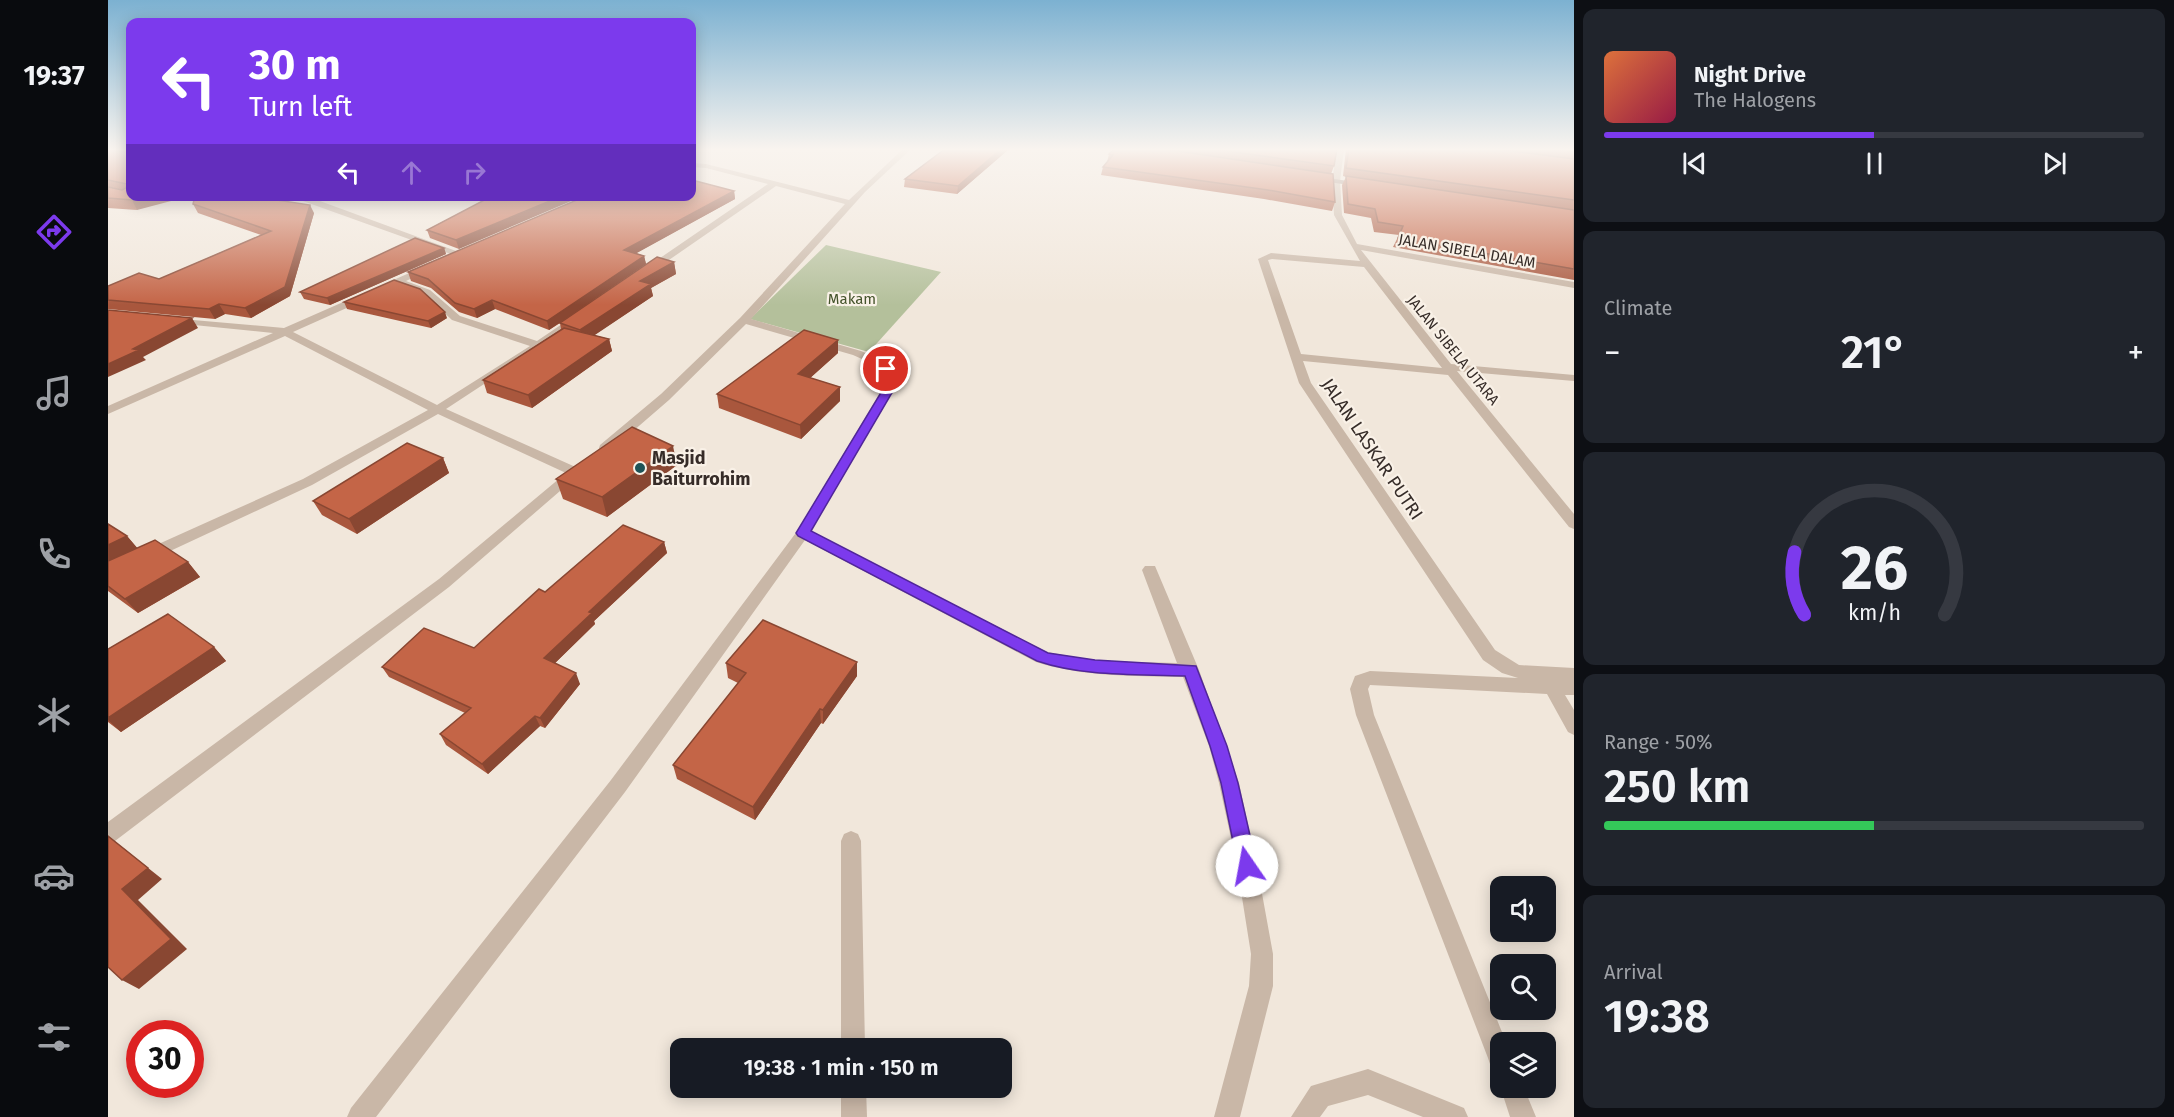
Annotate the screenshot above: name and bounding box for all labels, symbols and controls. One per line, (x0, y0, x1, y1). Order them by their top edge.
text: 30 m (249, 40, 341, 90)
icon: left (150, 42, 228, 120)
text: 19:37 (23, 60, 85, 92)
text: Night Drive (1694, 61, 1806, 88)
text: The Halogens (1694, 88, 1816, 112)
text: Turn left (249, 91, 352, 123)
icon: previous (1678, 147, 1711, 180)
icon: pause (1858, 147, 1891, 180)
icon: next (2038, 147, 2071, 180)
icon: left (332, 156, 365, 189)
icon: ahead (395, 156, 428, 189)
icon: right (458, 156, 491, 189)
icon: directions (33, 211, 75, 253)
street label: JALAN SIBELA DALAM (1397, 230, 1537, 272)
park label: Makam (828, 290, 876, 308)
street label: JALAN SIBELA UTARA (1403, 291, 1503, 409)
text: Climate (1604, 296, 1672, 320)
text: 21° (1841, 326, 1907, 380)
text: − (1604, 333, 1621, 373)
text: + (2128, 333, 2144, 373)
pin (860, 343, 911, 394)
icon: arrive (869, 352, 902, 385)
icon: music (33, 372, 75, 414)
street label: JALAN LASKAR PUTRI (1317, 374, 1427, 524)
place label: Masjid Baiturrohim (652, 447, 750, 490)
marker: Masjid Baiturrohim (633, 461, 647, 475)
text: 26 (1840, 532, 1908, 607)
icon: phone (33, 533, 75, 575)
text: km/h (1847, 601, 1901, 627)
icon: climate (33, 694, 75, 736)
text: Range · 50% (1604, 730, 1713, 754)
text: 250 km (1604, 760, 1750, 814)
position arrow (1215, 834, 1279, 898)
icon: car (33, 855, 75, 897)
map controls (1490, 876, 1556, 1098)
button: sound (1490, 876, 1556, 942)
button: search (1490, 954, 1556, 1020)
text: Arrival (1604, 960, 1663, 984)
text: 19:38 (1604, 990, 1710, 1044)
icon: filters (33, 1016, 75, 1058)
speed limit sign: 30 (126, 1020, 204, 1098)
button: layers (1490, 1032, 1556, 1098)
text: 19:38 · 1 min · 150 m (743, 1054, 939, 1081)

